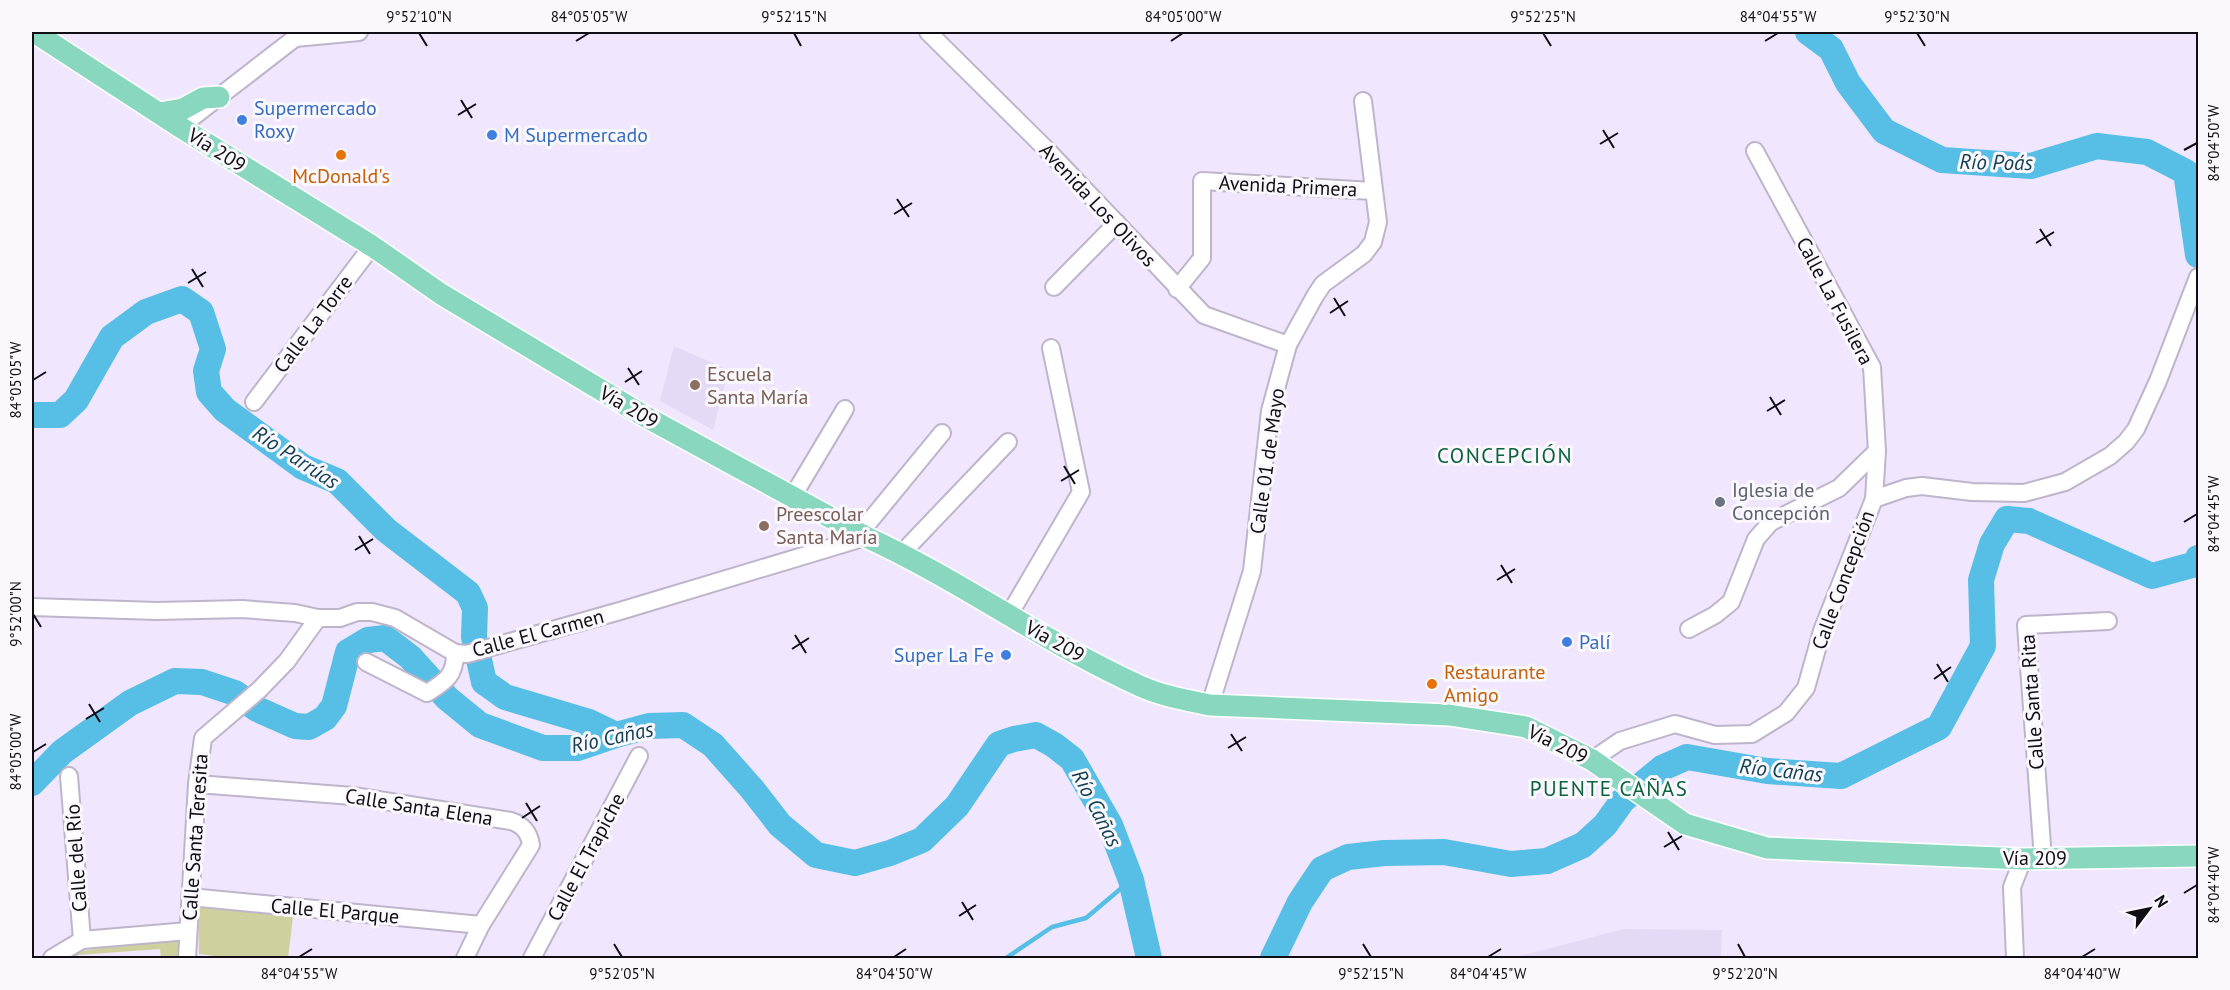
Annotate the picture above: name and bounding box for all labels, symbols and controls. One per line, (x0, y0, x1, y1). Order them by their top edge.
text: 9°52'10"N (386, 7, 452, 26)
text: 84°05'05"W (551, 7, 628, 26)
text: 9°52'15"N (761, 7, 827, 26)
text: 84°05'00"W (1145, 7, 1222, 26)
text: 9°52'25"N (1510, 7, 1576, 26)
text: 84°04'55"W (1740, 7, 1817, 26)
text: 9°52'30"N (1884, 7, 1950, 26)
place label: Supermercado Roxy (254, 95, 377, 144)
text: 84°04'50"W (2204, 104, 2223, 181)
marker: Supermercado Roxy (235, 113, 249, 127)
street label: Vía 209 (182, 122, 251, 178)
place label: M Supermercado (504, 122, 648, 148)
marker: M Supermercado (485, 128, 499, 142)
street label: Avenida Los Olivos (1034, 138, 1162, 272)
marker: McDonald's (334, 148, 348, 162)
water label: Río Poás (1959, 148, 2034, 176)
place label: McDonald's (292, 163, 390, 189)
street label: Avenida Primera (1218, 169, 1358, 203)
street label: Calle La Fusilera (1790, 233, 1880, 369)
street label: Calle La Torre (268, 270, 358, 378)
text: 84°05'05"W (6, 341, 25, 418)
place label: Escuela Santa María (707, 361, 808, 410)
marker: Escuela Santa María (688, 378, 702, 392)
street label: Vía 209 (594, 379, 663, 434)
street label: Calle 01 de Mayo (1244, 386, 1290, 536)
water label: Río Parrúas (248, 419, 345, 495)
district label: CONCEPCIÓN (1437, 442, 1573, 469)
text: 84°04'45"W (2204, 475, 2223, 552)
place label: Iglesia de Concepción (1732, 477, 1830, 526)
marker: Iglesia de Concepción (1713, 495, 1727, 509)
place label: Preescolar Santa María (776, 501, 877, 550)
street label: Calle Concepción (1806, 507, 1880, 653)
marker: Preescolar Santa María (757, 519, 771, 533)
text: 9°52'00"N (6, 581, 25, 647)
street label: Calle El Carmen (469, 603, 607, 663)
street label: Vía 209 (1020, 614, 1089, 668)
place label: Palí (1579, 629, 1611, 655)
street label: Calle Santa Rita (2014, 633, 2050, 771)
marker: Palí (1560, 635, 1574, 649)
place label: Super La Fe (894, 642, 994, 668)
marker: Super La Fe (999, 648, 1013, 662)
place label: Restaurante Amigo (1444, 659, 1545, 708)
marker: Restaurante Amigo (1425, 677, 1439, 691)
text: 84°05'00"W (6, 713, 25, 790)
water label: Río Cañas (568, 715, 656, 759)
street label: Vía 209 (1523, 718, 1592, 770)
water label: Río Cañas (1738, 752, 1825, 788)
street label: Calle Santa Teresita (176, 753, 214, 921)
water label: Río Cañas (1066, 765, 1128, 852)
district label: PUENTE CAÑAS (1530, 775, 1688, 802)
street label: Calle Santa Elena (343, 782, 495, 832)
street label: Calle El Trapiche (541, 788, 631, 926)
street label: Calle del Río (59, 803, 93, 913)
street label: Vía 209 (2002, 845, 2067, 871)
text: 84°04'40"W (2204, 846, 2223, 923)
north arrow (2119, 879, 2179, 939)
text: N (2150, 891, 2173, 911)
street label: Calle El Parque (270, 892, 400, 930)
text: 84°04'55"W (261, 964, 338, 983)
text: 9°52'05"N (589, 964, 655, 983)
text: 84°04'50"W (856, 964, 933, 983)
text: 9°52'15"N (1338, 964, 1404, 983)
text: 84°04'45"W (1450, 964, 1527, 983)
text: 9°52'20"N (1712, 964, 1778, 983)
text: 84°04'40"W (2044, 964, 2121, 983)

